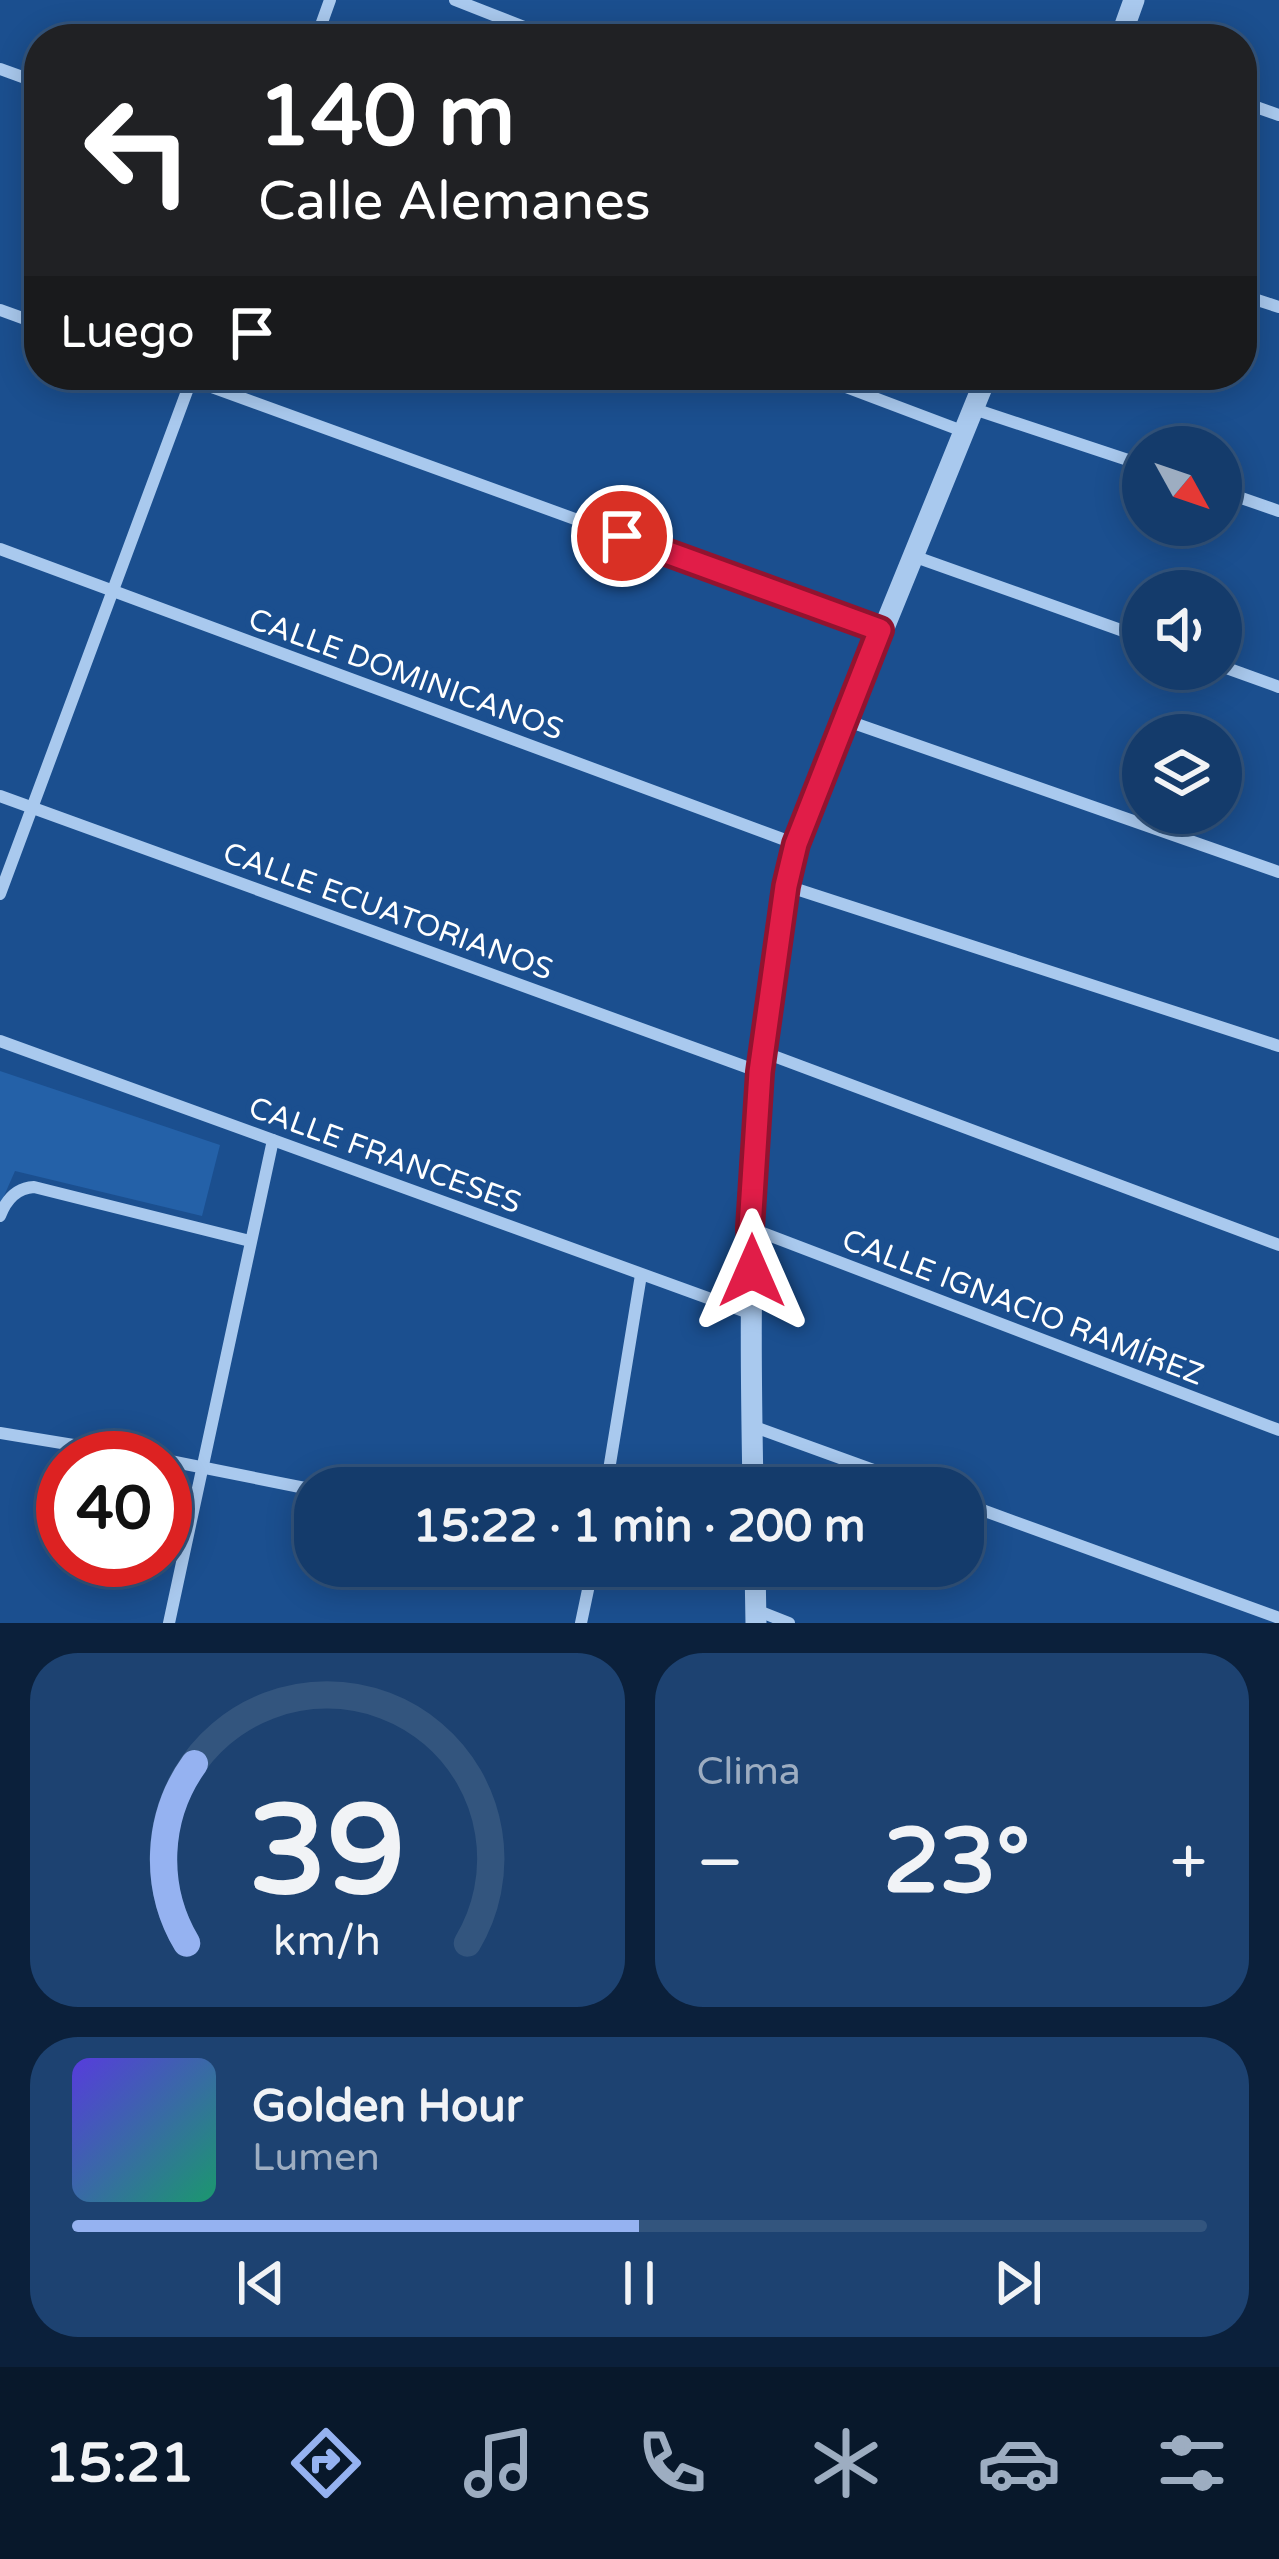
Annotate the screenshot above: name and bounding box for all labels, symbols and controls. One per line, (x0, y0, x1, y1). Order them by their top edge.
text: 140 m (258, 67, 515, 168)
icon: left (60, 72, 216, 228)
text: Calle Alemanes (258, 169, 651, 234)
icon: arrive (219, 300, 285, 366)
text: Luego (60, 306, 195, 360)
north arrow (1122, 426, 1242, 546)
map controls (1122, 426, 1242, 834)
pin (571, 485, 673, 587)
icon: arrive (589, 503, 655, 569)
button: sound (1122, 570, 1242, 690)
street label: CALLE DOMINICANOS (244, 600, 568, 749)
button: layers (1122, 714, 1242, 834)
street label: CALLE ECUATORIANOS (218, 835, 558, 988)
street label: CALLE FRANCESES (244, 1089, 526, 1222)
position arrow (689, 1208, 815, 1334)
street label: CALLE IGNACIO RAMÍREZ (837, 1221, 1209, 1394)
speed limit sign: 40 (36, 1431, 192, 1587)
text: 15:22 · 1 min · 200 m (413, 1500, 865, 1554)
text: Clima (697, 1748, 801, 1795)
text: 39 (249, 1777, 406, 1928)
text: 23° (883, 1808, 1030, 1917)
text: − (697, 1823, 744, 1903)
text: + (1170, 1823, 1207, 1903)
text: km/h (273, 1916, 381, 1967)
text: Golden Hour (252, 2080, 523, 2134)
text: Lumen (252, 2134, 380, 2181)
icon: previous (228, 2250, 294, 2316)
icon: pause (606, 2250, 672, 2316)
icon: next (985, 2250, 1051, 2316)
icon: directions (284, 2421, 368, 2505)
icon: music (457, 2421, 541, 2505)
icon: phone (630, 2421, 714, 2505)
icon: climate (804, 2421, 888, 2505)
icon: car (977, 2421, 1061, 2505)
icon: filters (1150, 2421, 1234, 2505)
text: 15:21 (45, 2431, 194, 2496)

